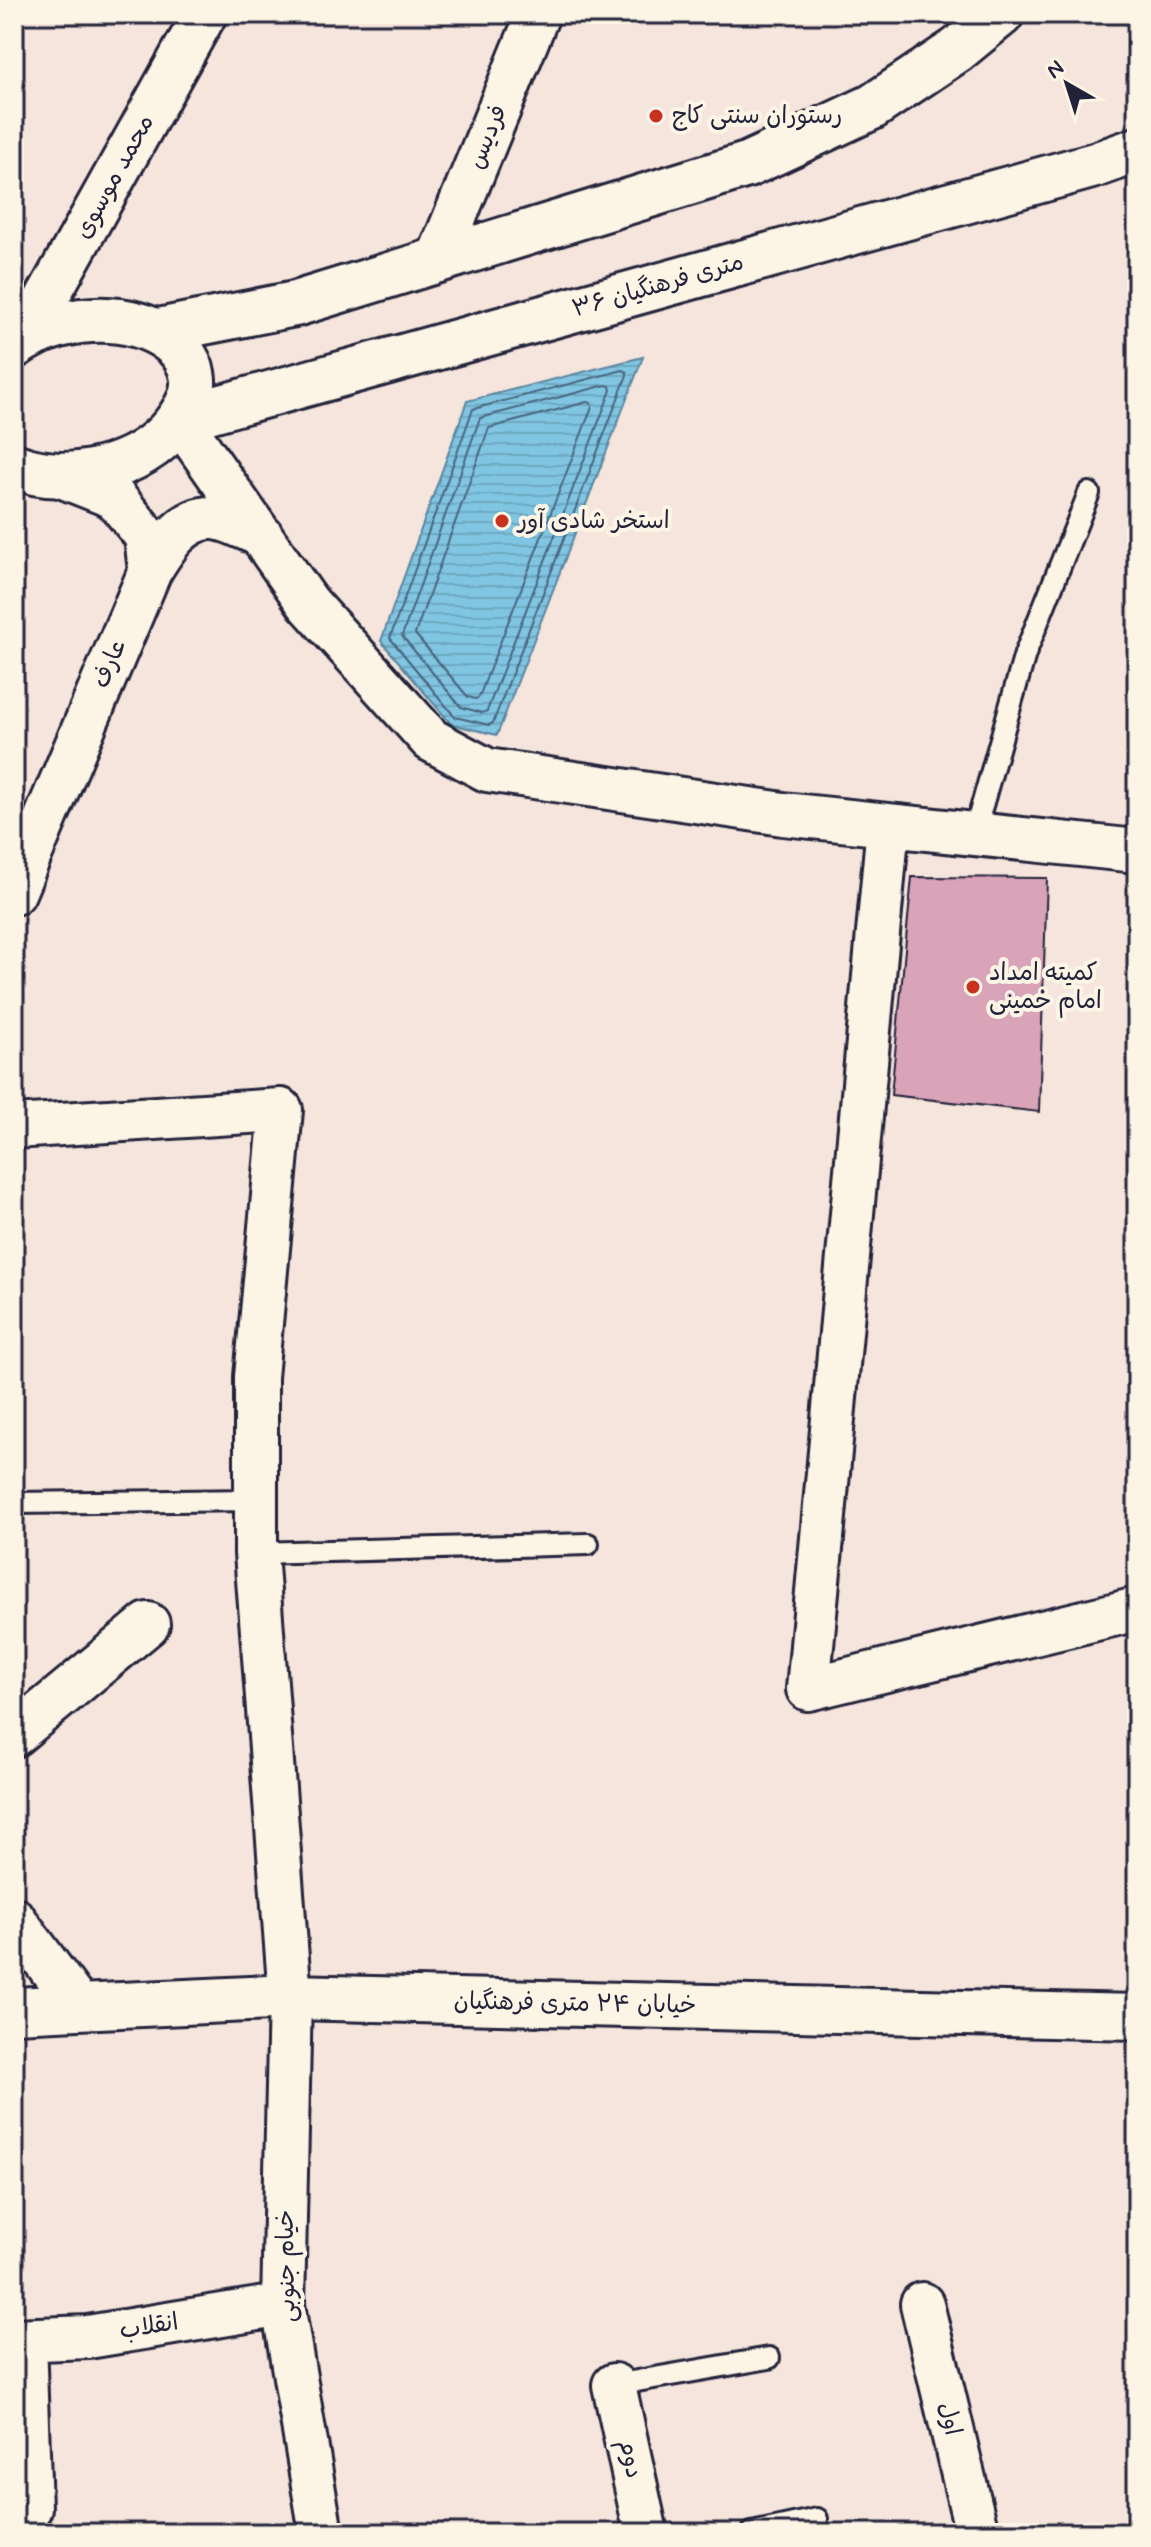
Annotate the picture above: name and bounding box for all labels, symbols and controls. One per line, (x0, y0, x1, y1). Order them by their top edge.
north arrow (1027, 44, 1107, 124)
text: N (1041, 55, 1070, 86)
street label: فردیس (461, 100, 515, 174)
place label: رستوران سنتی کاج (672, 101, 842, 132)
marker: رستوران سنتی کاج (647, 107, 665, 125)
street label: محمد موسوی (68, 109, 162, 245)
street label: ۳۶ متری فرهنگیان (569, 247, 747, 325)
place label: استخر شادی آور (516, 506, 670, 537)
marker: استخر شادی آور (493, 512, 511, 530)
street label: عارف (86, 635, 134, 693)
place label: کمیته امداد امام خمینی (989, 958, 1102, 1018)
marker: کمیته امداد امام خمینی (964, 978, 982, 996)
street label: خیابان ۲۴ متری فرهنگیان (453, 1986, 697, 2022)
street label: خیام جنوبی (271, 2209, 304, 2323)
street label: انقلاب (117, 2307, 181, 2347)
street label: اول (930, 2399, 968, 2439)
street label: دوم (609, 2437, 649, 2482)

